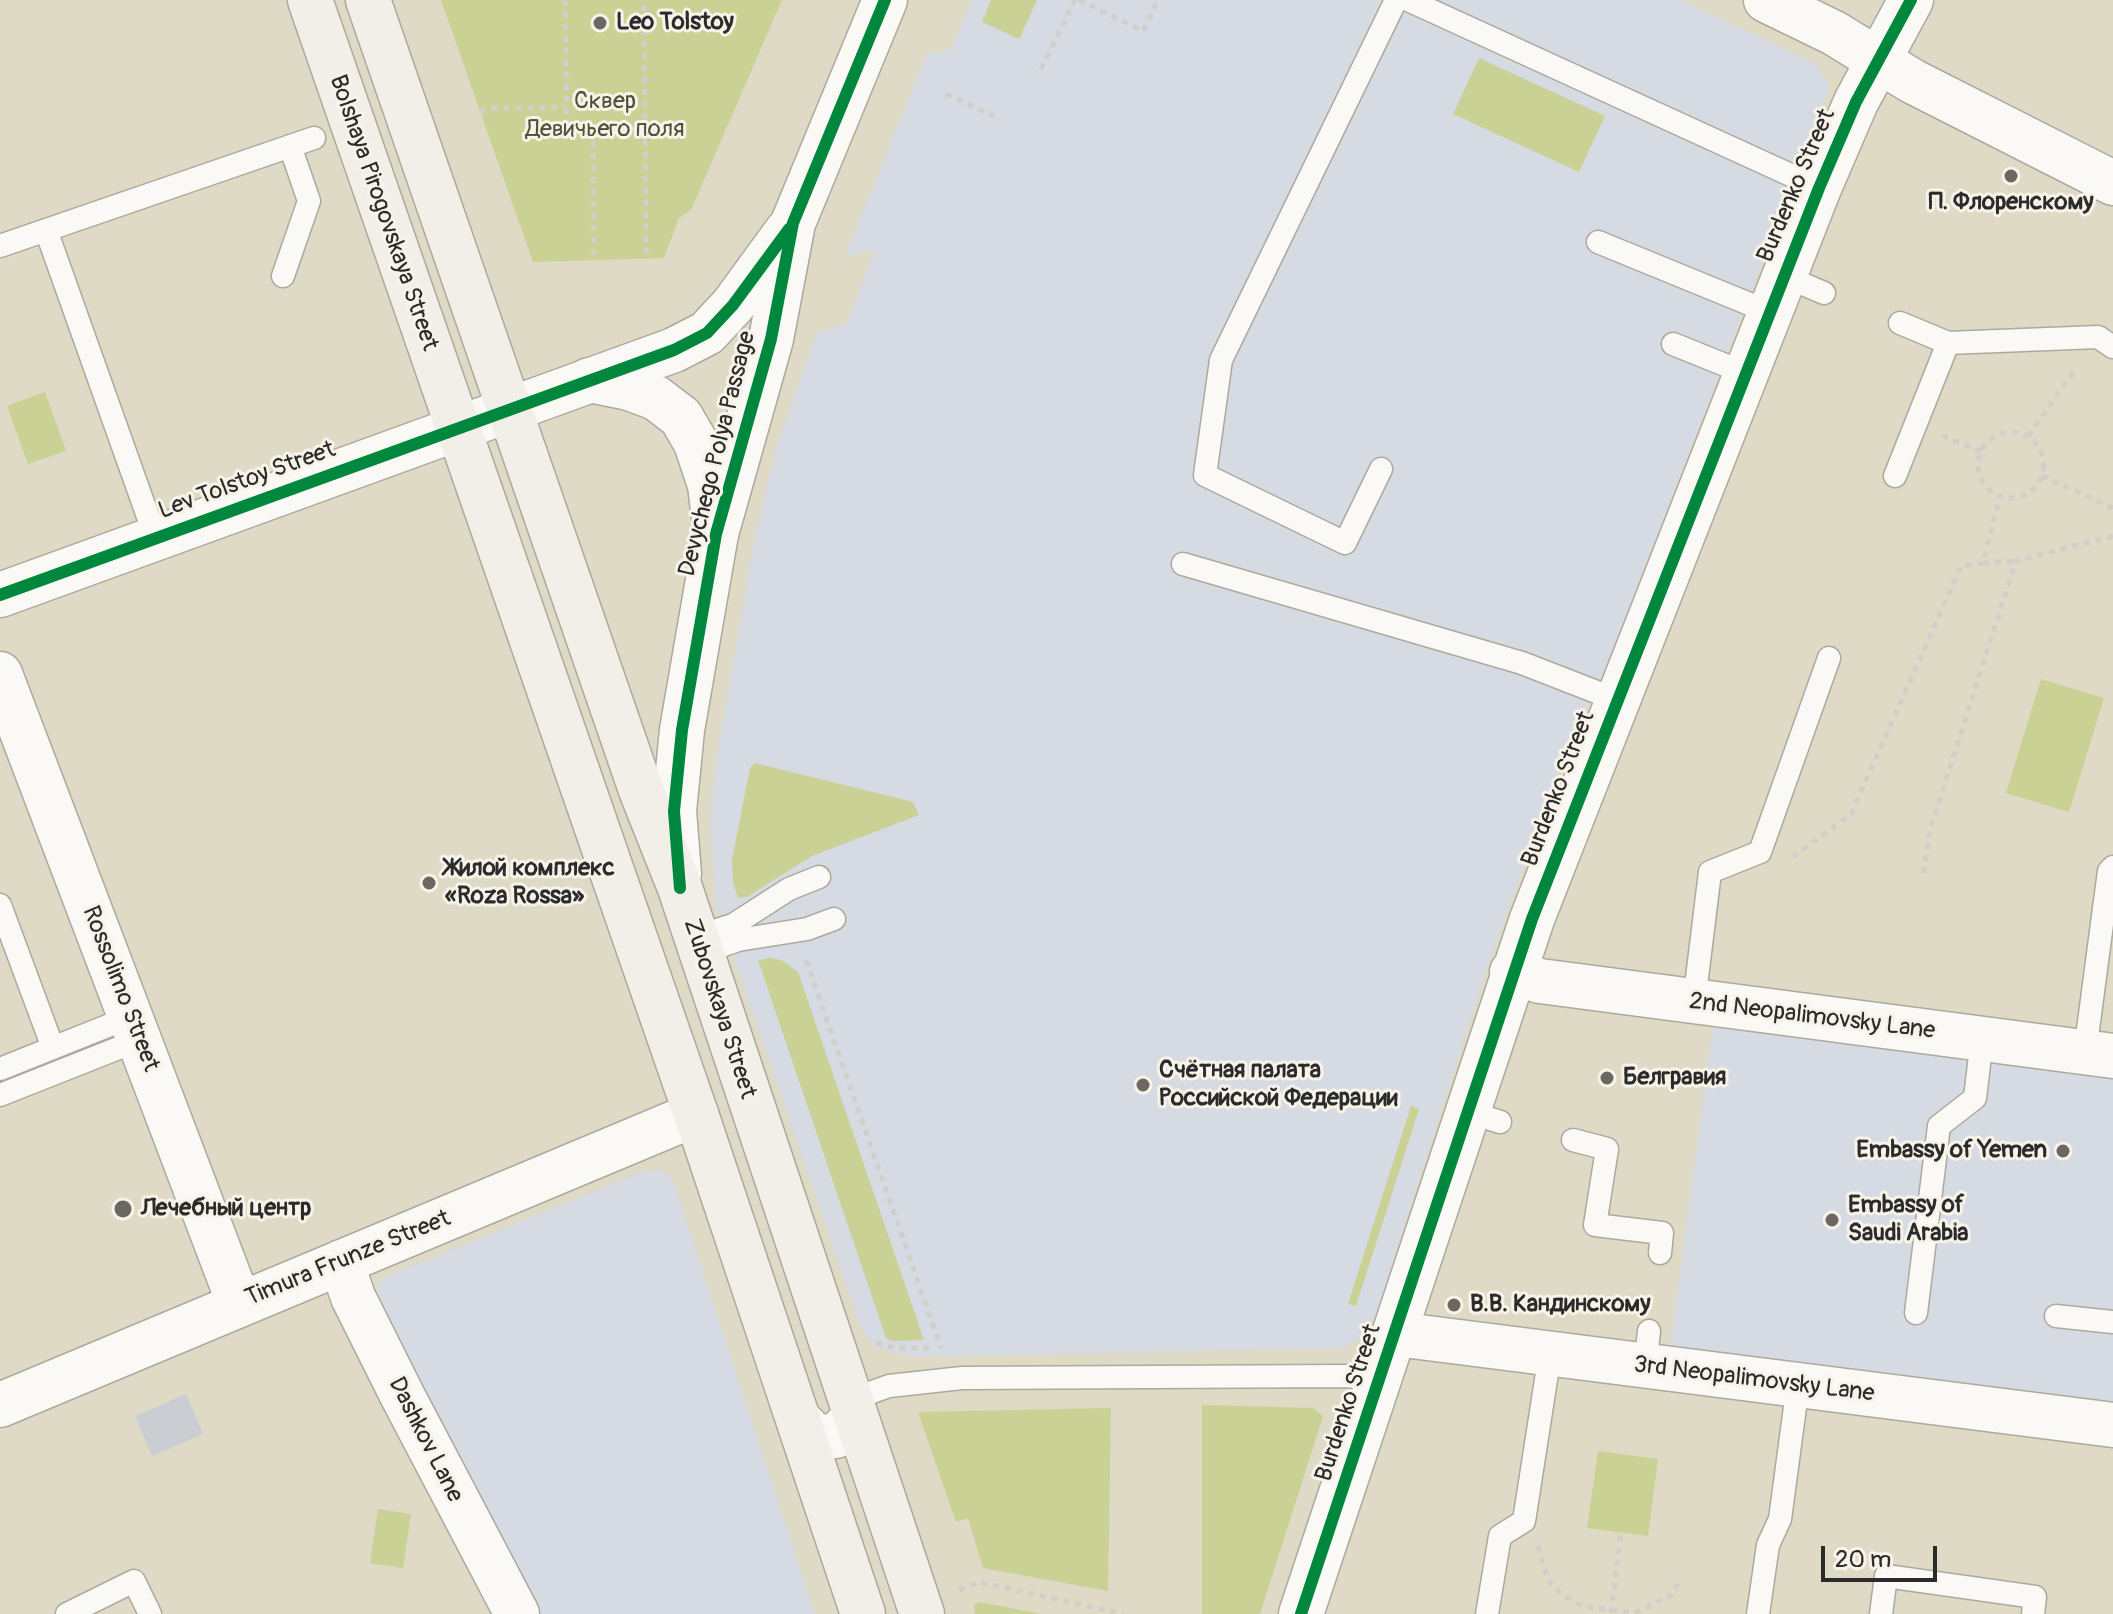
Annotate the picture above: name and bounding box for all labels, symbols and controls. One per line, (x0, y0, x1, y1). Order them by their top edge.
place label: Leo Tolstoy (616, 9, 734, 37)
marker: Leo Tolstoy (591, 14, 609, 32)
street label: Bolshaya Pirogovskaya Street (322, 71, 444, 355)
park label: Сквер Девичьего поля (526, 88, 684, 144)
street label: Burdenko Street (1752, 105, 1842, 267)
marker: П. Флоренскому (2002, 167, 2020, 185)
place label: П. Флоренскому (1928, 189, 2094, 217)
street label: Devychego Polya Passage (674, 328, 762, 580)
street label: Lev Tolstoy Street (155, 436, 339, 526)
street label: Burdenko Street (1516, 707, 1602, 871)
place label: Жилой комплекс «Roza Rossa» (445, 855, 615, 911)
marker: Жилой комплекс «Roza Rossa» (420, 874, 438, 892)
street label: Rossolimo Street (75, 902, 165, 1076)
street label: Zubovskaya Street (676, 915, 762, 1103)
street label: 2nd Neopalimovsky Lane (1687, 988, 1937, 1046)
place label: Счётная палата Российской Федерации (1159, 1057, 1398, 1113)
place label: Белгравия (1623, 1064, 1726, 1092)
marker: Белгравия (1598, 1069, 1616, 1087)
marker: Счётная палата Российской Федерации (1134, 1076, 1152, 1094)
place label: Embassy of Yemen (1856, 1137, 2047, 1165)
marker: Embassy of Yemen (2054, 1142, 2072, 1160)
place label: Embassy of Saudi Arabia (1848, 1192, 1969, 1248)
place label: Лечебный центр (141, 1195, 311, 1223)
marker: Лечебный центр (112, 1198, 134, 1220)
street label: Timura Frunze Street (241, 1205, 455, 1313)
marker: Embassy of Saudi Arabia (1823, 1211, 1841, 1229)
place label: В.В. Кандинскому (1470, 1291, 1650, 1319)
marker: В.В. Кандинскому (1445, 1296, 1463, 1314)
street label: Burdenko Street (1310, 1321, 1388, 1485)
street label: 3rd Neopalimovsky Lane (1632, 1351, 1876, 1409)
street label: Dashkov Lane (381, 1373, 469, 1507)
scale bar (1825, 1530, 1941, 1580)
text: 20 m (1835, 1545, 1891, 1574)

